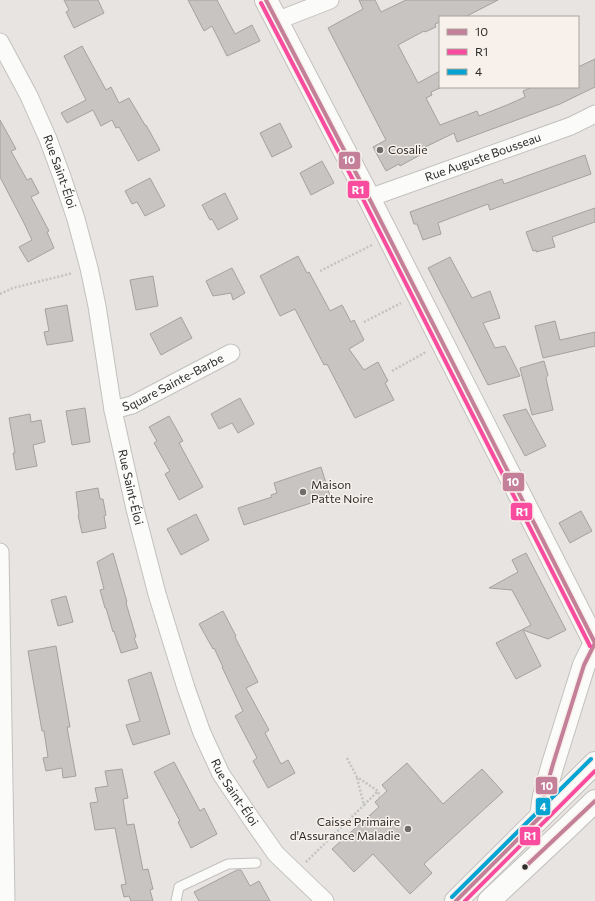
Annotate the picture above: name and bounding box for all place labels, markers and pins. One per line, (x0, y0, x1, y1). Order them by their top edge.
place label: Cosalie (388, 142, 427, 156)
marker: Cosalie (375, 145, 385, 155)
place label: Maison Patte Noire (311, 477, 373, 505)
marker: Maison Patte Noire (298, 487, 308, 497)
place label: Caisse Primaire d'Assurance Maladie (290, 814, 400, 842)
marker: Caisse Primaire d'Assurance Maladie (403, 824, 413, 834)
unlabelled marker (520, 862, 530, 872)

